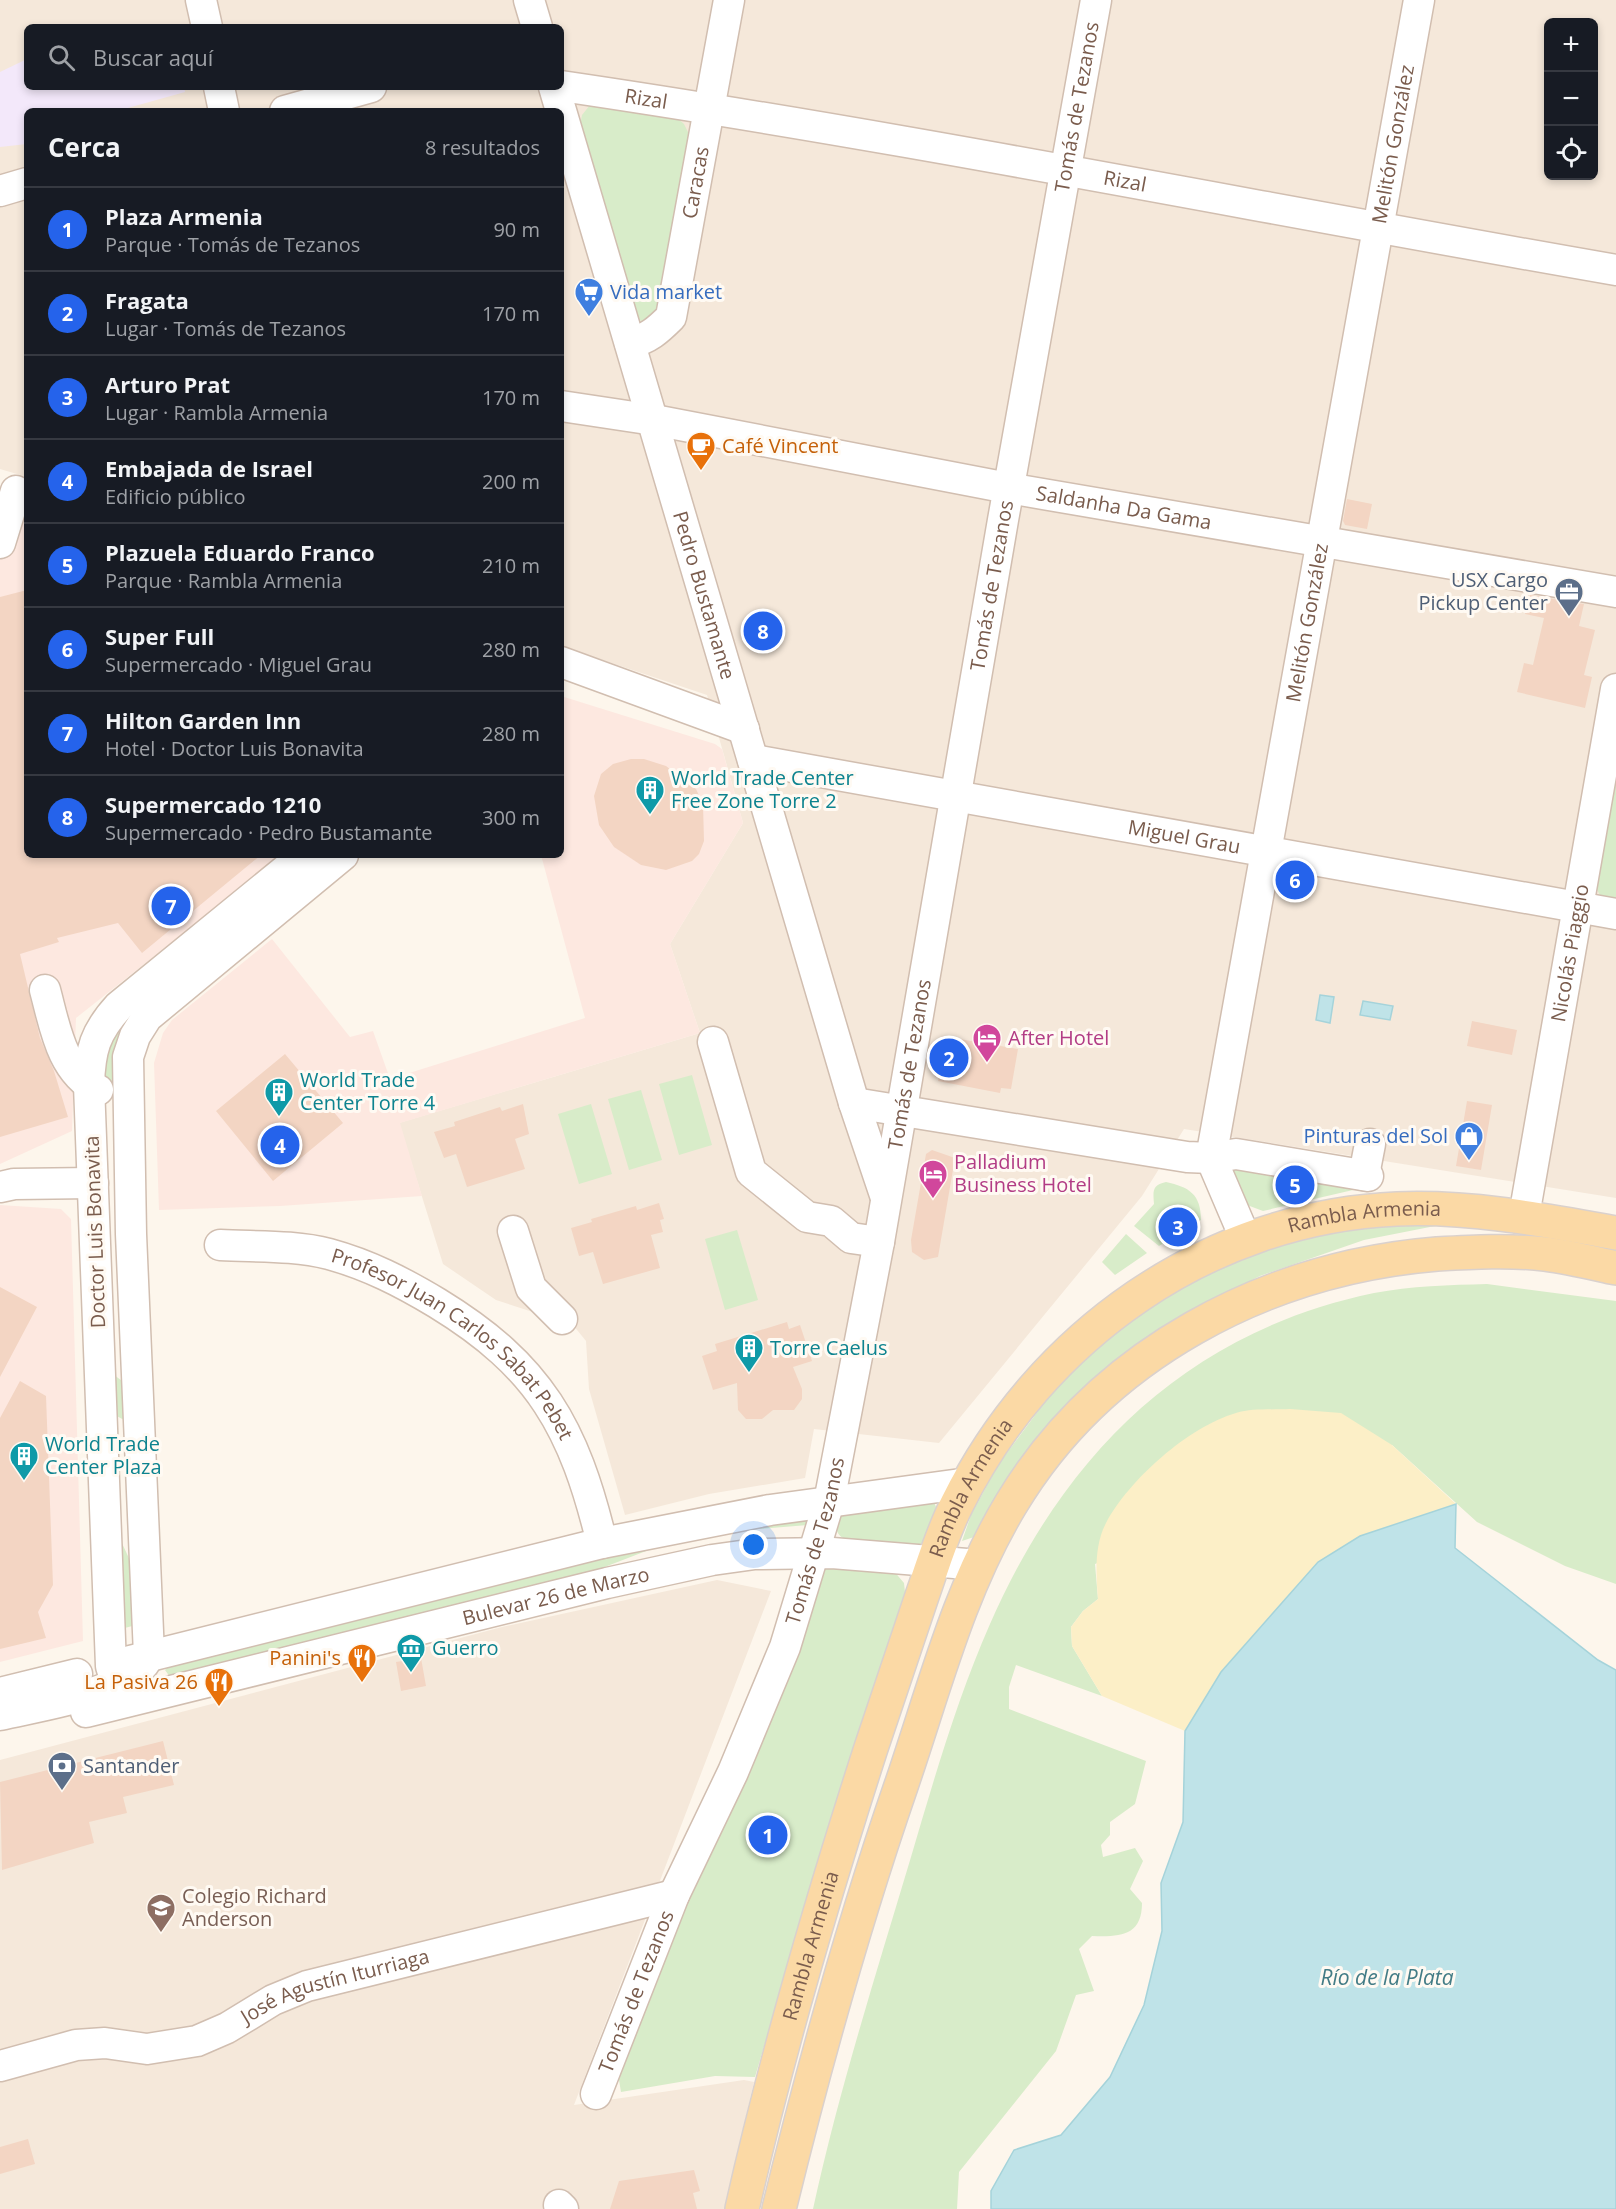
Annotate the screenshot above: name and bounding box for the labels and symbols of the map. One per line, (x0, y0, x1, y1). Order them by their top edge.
street label: Tomás de Tezanos (1048, 20, 1105, 194)
street label: Melitón González (1365, 63, 1420, 226)
street label: Rizal (623, 82, 669, 115)
street label: Caracas (675, 144, 715, 221)
street label: Rizal (1102, 164, 1149, 198)
supermarket icon: Vida market (573, 276, 605, 318)
place label: Vida market (610, 278, 722, 305)
cafe icon: Café Vincent (685, 430, 717, 472)
place label: Café Vincent (722, 432, 838, 459)
street label: Saldanha Da Gama (1034, 479, 1214, 536)
street label: Tomás de Tezanos (963, 498, 1019, 673)
street label: Pedro Bustamante (667, 508, 742, 683)
street label: Melitón González (1279, 541, 1334, 704)
place label: USX Cargo Pickup Center (1419, 566, 1548, 616)
office icon: USX Cargo Pickup Center (1553, 576, 1585, 618)
pin: 8 (744, 608, 783, 654)
place label: World Trade Center Free Zone Torre 2 (671, 764, 854, 814)
building icon: World Trade Center Free Zone Torre 2 (634, 774, 666, 816)
street label: Miguel Grau (1126, 813, 1243, 860)
pin: 6 (1276, 858, 1314, 902)
street label: Nicolás Piaggio (1544, 882, 1595, 1024)
pin: 7 (152, 884, 190, 928)
street label: Tomás de Tezanos (881, 977, 937, 1152)
hotel icon: After Hotel (971, 1022, 1003, 1064)
place label: After Hotel (1008, 1024, 1109, 1051)
pin: 2 (930, 1036, 968, 1080)
place label: World Trade Center Torre 4 (300, 1066, 436, 1116)
building icon: World Trade Center Torre 4 (263, 1076, 295, 1118)
shop icon: Pinturas del Sol (1453, 1120, 1485, 1162)
pin: 4 (260, 1122, 300, 1168)
place label: Pinturas del Sol (1303, 1122, 1448, 1149)
street label: Doctor Luis Bonavita (78, 1135, 111, 1329)
place label: Palladium Business Hotel (954, 1148, 1092, 1198)
hotel icon: Palladium Business Hotel (917, 1158, 949, 1200)
pin: 5 (1276, 1162, 1314, 1208)
street label: Rambla Armenia (1284, 1195, 1442, 1239)
pin: 3 (1158, 1204, 1198, 1250)
street label: Profesor Juan Carlos Sabat Pebet (328, 1241, 580, 1444)
building icon: Torre Caelus (733, 1332, 765, 1374)
place label: Torre Caelus (770, 1334, 888, 1361)
street label: Rambla Armenia (922, 1413, 1018, 1561)
place label: World Trade Center Plaza (45, 1430, 162, 1480)
building icon: World Trade Center Plaza (8, 1440, 40, 1482)
street label: Tomás de Tezanos (779, 1455, 850, 1628)
your location (739, 1530, 768, 1559)
street label: Bulevar 26 de Marzo (460, 1560, 652, 1631)
museum icon: Guerro (395, 1632, 427, 1674)
place label: Guerro (432, 1634, 498, 1661)
restaurant icon: Panini's (346, 1642, 378, 1684)
place label: Panini's (269, 1644, 341, 1671)
restaurant icon: La Pasiva 26 (203, 1666, 235, 1708)
place label: La Pasiva 26 (84, 1668, 198, 1695)
bank icon: Santander (46, 1750, 78, 1792)
place label: Santander (83, 1752, 180, 1779)
pin: 1 (748, 1812, 788, 1858)
street label: Rambla Armenia (776, 1868, 845, 2024)
place label: Colegio Richard Anderson (182, 1882, 327, 1932)
school or university icon: Colegio Richard Anderson (145, 1892, 177, 1934)
street label: Tomás de Tezanos (592, 1906, 680, 2077)
street label: José Agustín Iturriaga (234, 1942, 432, 2031)
water label: Río de la Plata (1320, 1963, 1454, 1991)

